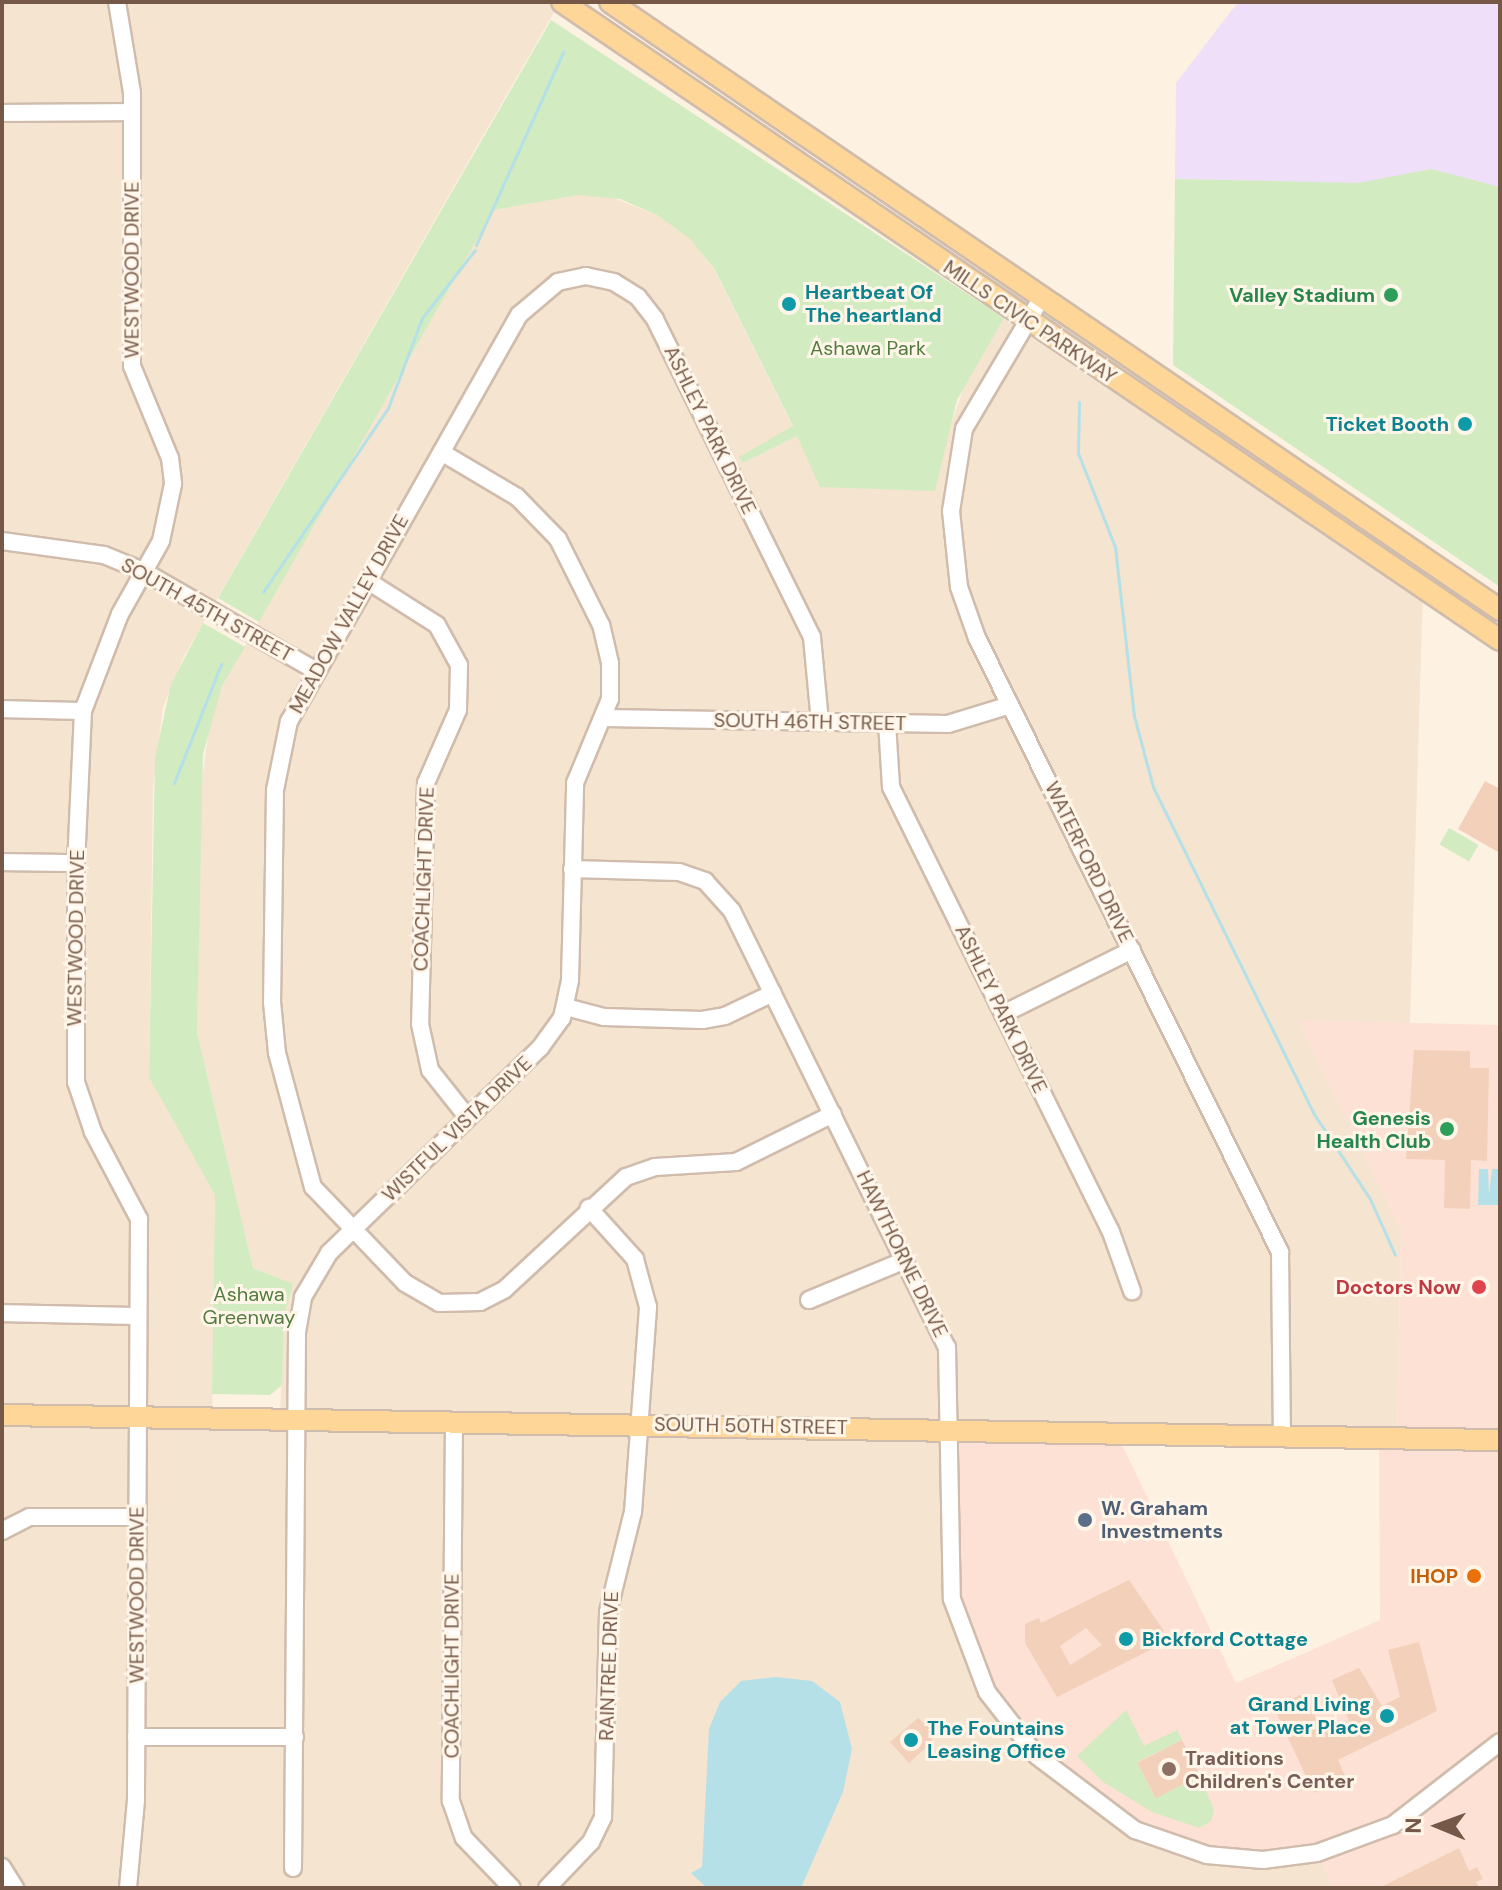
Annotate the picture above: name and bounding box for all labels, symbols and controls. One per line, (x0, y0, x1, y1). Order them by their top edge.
street label: WESTWOOD DRIVE (120, 181, 144, 359)
street label: MILLS CIVIC PARKWAY (939, 255, 1121, 389)
place label: Heartbeat Of The heartland (805, 280, 941, 327)
place label: Valley Stadium (1229, 283, 1375, 307)
marker: Valley Stadium (1382, 286, 1400, 304)
marker: Heartbeat Of The heartland (780, 295, 798, 313)
park label: Ashawa Park (810, 336, 926, 360)
street label: ASHLEY PARK DRIVE (659, 342, 761, 518)
place label: Ticket Booth (1326, 412, 1449, 436)
marker: Ticket Booth (1456, 415, 1474, 433)
street label: MEADOW VALLEY DRIVE (284, 510, 414, 718)
street label: SOUTH 45TH STREET (117, 553, 297, 667)
street label: SOUTH 46TH STREET (713, 708, 907, 736)
street label: WATERFORD DRIVE (1040, 778, 1138, 946)
street label: COACHLIGHT DRIVE (409, 786, 439, 972)
street label: WESTWOOD DRIVE (62, 849, 90, 1027)
street label: ASHLEY PARK DRIVE (950, 921, 1052, 1097)
street label: WISTFUL VISTA DRIVE (377, 1051, 537, 1207)
place label: Genesis Health Club (1316, 1106, 1431, 1153)
marker: Genesis Health Club (1438, 1120, 1456, 1138)
street label: HAWTHORNE DRIVE (851, 1167, 953, 1341)
place label: Doctors Now (1336, 1275, 1461, 1299)
marker: Doctors Now (1468, 1276, 1490, 1298)
park label: Ashawa Greenway (203, 1282, 295, 1329)
street label: SOUTH 50TH STREET (654, 1412, 848, 1440)
place label: W. Graham Investments (1101, 1496, 1223, 1543)
street label: WESTWOOD DRIVE (125, 1506, 149, 1684)
marker: W. Graham Investments (1076, 1511, 1094, 1529)
place label: IHOP (1410, 1564, 1458, 1588)
marker: IHOP (1465, 1567, 1483, 1585)
street label: COACHLIGHT DRIVE (440, 1574, 464, 1758)
street label: RAINTREE DRIVE (594, 1591, 624, 1741)
place label: Bickford Cottage (1142, 1627, 1308, 1651)
marker: Bickford Cottage (1117, 1630, 1135, 1648)
place label: Grand Living at Tower Place (1230, 1692, 1371, 1739)
marker: Grand Living at Tower Place (1378, 1707, 1396, 1725)
place label: The Fountains Leasing Office (927, 1716, 1066, 1763)
marker: The Fountains Leasing Office (902, 1731, 920, 1749)
place label: Traditions Children's Center (1185, 1746, 1354, 1793)
marker: Traditions Children's Center (1160, 1760, 1178, 1778)
north arrow (1398, 1786, 1478, 1866)
text: N (1399, 1817, 1428, 1834)

